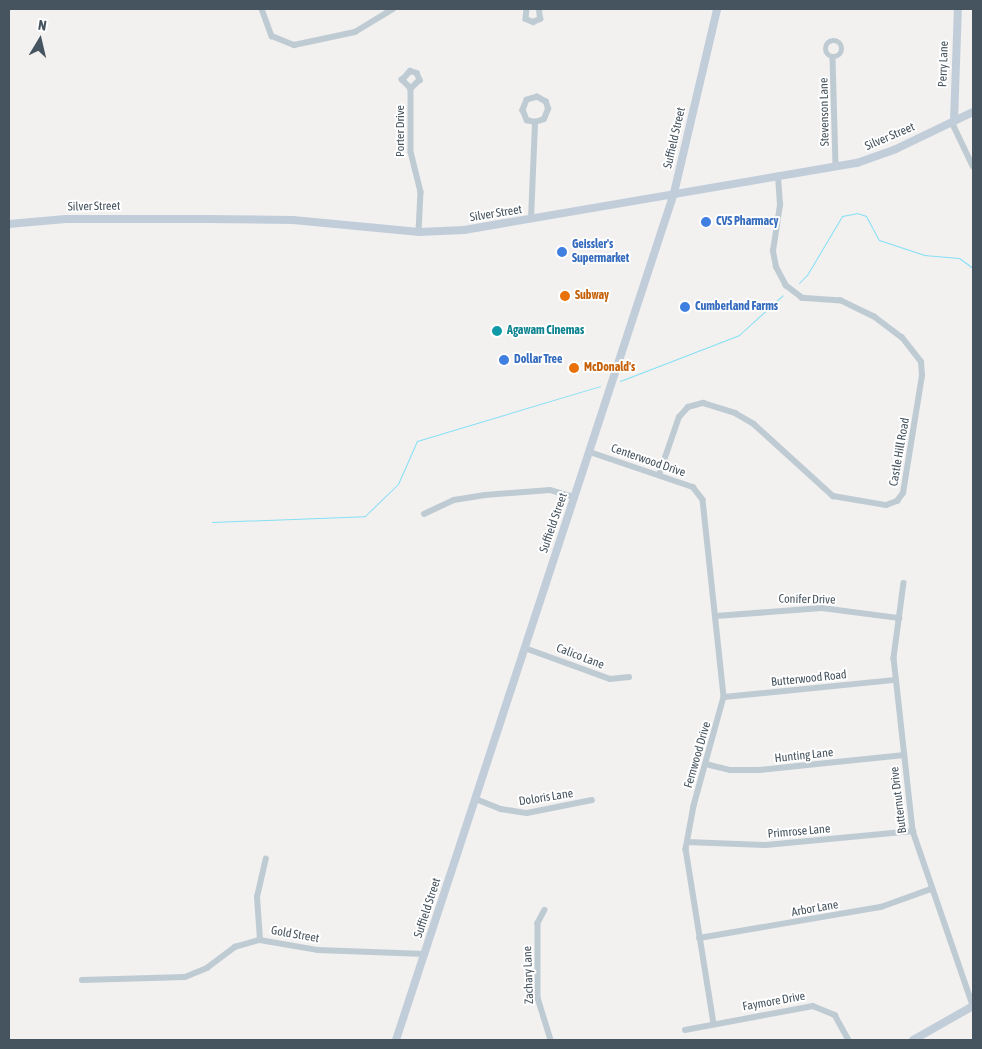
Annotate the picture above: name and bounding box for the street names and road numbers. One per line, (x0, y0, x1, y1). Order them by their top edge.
street label: Perry Lane (936, 41, 952, 87)
street label: Stevenson Lane (817, 78, 833, 146)
street label: Porter Drive (394, 105, 408, 157)
street label: Suffield Street (661, 106, 689, 170)
street label: Silver Street (863, 120, 917, 154)
street label: Silver Street (68, 199, 120, 215)
street label: Silver Street (469, 203, 523, 225)
street label: Castle Hill Road (887, 417, 913, 487)
street label: Centerwood Drive (609, 442, 687, 480)
street label: Suffield Street (537, 491, 571, 555)
street label: Conifer Drive (778, 592, 836, 608)
street label: Calico Lane (554, 641, 606, 673)
street label: Butterwood Road (771, 668, 847, 690)
street label: Fernwood Drive (682, 720, 714, 790)
street label: Hunting Lane (774, 746, 834, 766)
street label: Butternut Drive (888, 766, 910, 834)
street label: Doloris Lane (518, 787, 574, 809)
street label: Primrose Lane (767, 822, 831, 842)
street label: Suffield Street (412, 876, 444, 940)
street label: Arbor Lane (790, 898, 840, 920)
street label: Gold Street (270, 924, 320, 946)
street label: Zachary Lane (521, 946, 537, 1004)
street label: Faymore Drive (742, 989, 806, 1015)

